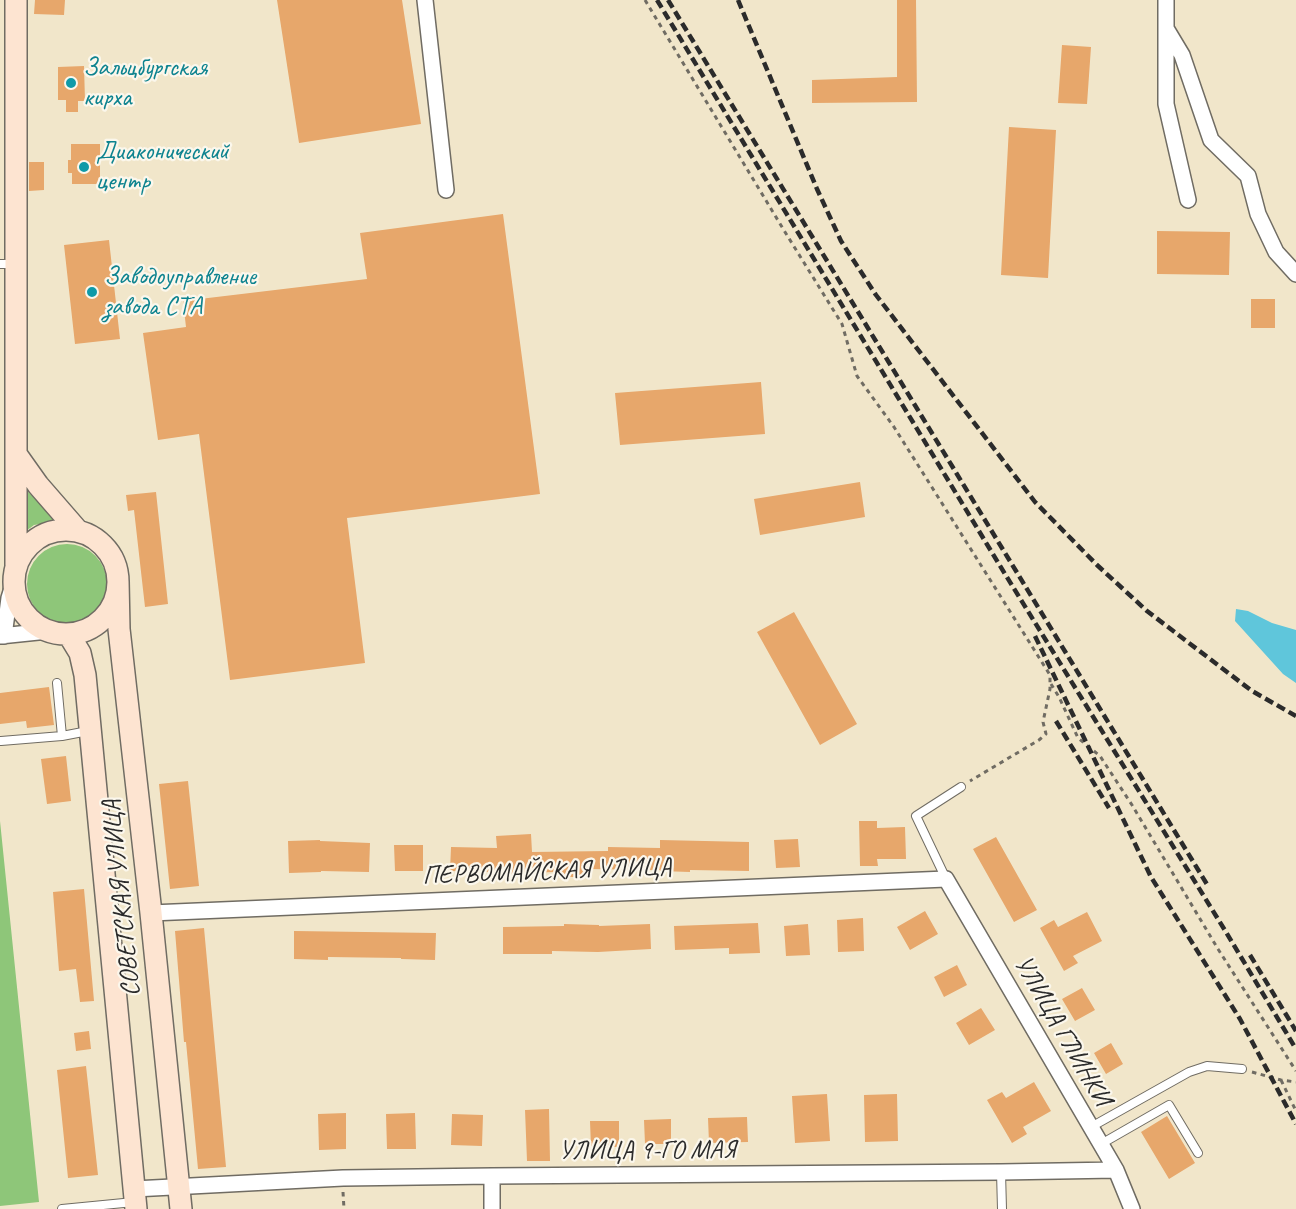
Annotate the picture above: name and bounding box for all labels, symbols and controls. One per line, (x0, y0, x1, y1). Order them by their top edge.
place label: Зальцбургская кирха (83, 52, 207, 113)
marker: Зальцбургская кирха (64, 76, 78, 90)
place label: Диаконический центр (96, 136, 229, 198)
marker: Диаконический центр (77, 160, 91, 174)
place label: Заводоуправление завода СТА (104, 261, 256, 322)
marker: Заводоуправление завода СТА (85, 285, 99, 299)
street label: СОВЕТСКАЯ УЛИЦА (96, 798, 148, 998)
street label: ПЕРВОМАЙСКАЯ УЛИЦА (422, 852, 672, 892)
street label: УЛИЦА ГЛИНКИ (1007, 951, 1117, 1111)
street label: УЛИЦА 9-ГО МАЯ (559, 1135, 735, 1167)

